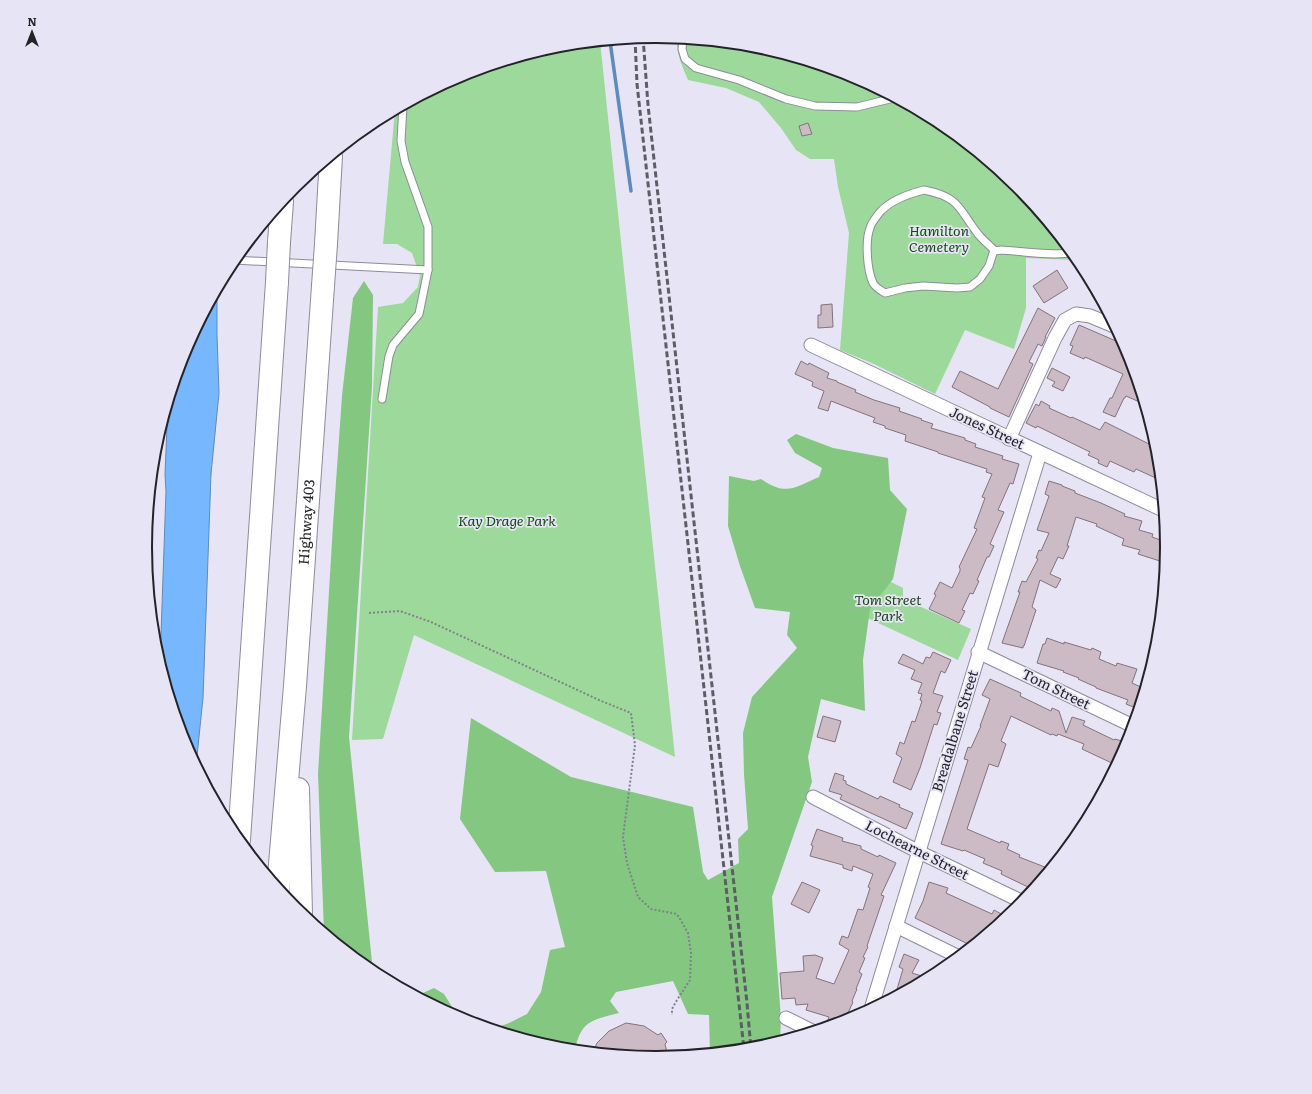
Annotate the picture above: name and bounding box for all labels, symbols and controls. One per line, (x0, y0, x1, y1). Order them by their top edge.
north arrow (12, 12, 52, 52)
text: N (27, 13, 37, 29)
park label: Hamilton Cemetery (909, 220, 970, 256)
street label: Jones Street (947, 401, 1029, 453)
street label: Highway 403 (293, 479, 318, 565)
park label: Kay Drage Park (458, 510, 556, 530)
park label: Tom Street Park (854, 589, 922, 625)
street label: Tom Street (1019, 663, 1094, 713)
street label: Breadalbane Street (926, 667, 982, 794)
street label: Lochearne Street (862, 814, 973, 884)

